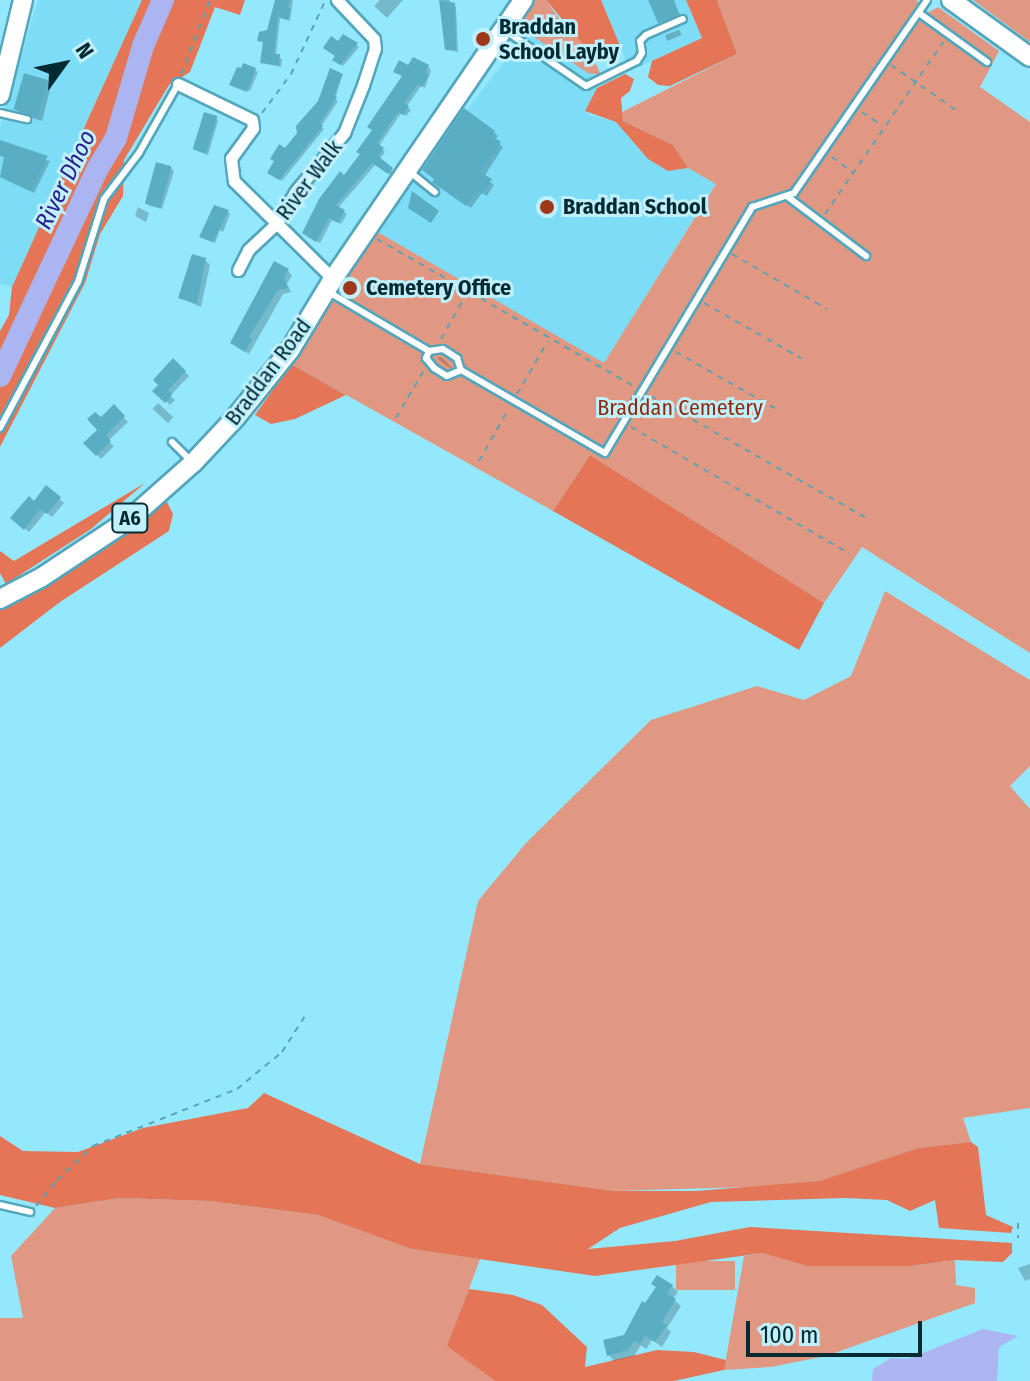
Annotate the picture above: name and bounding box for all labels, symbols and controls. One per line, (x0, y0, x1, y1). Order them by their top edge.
place label: Braddan School Layby (499, 13, 619, 64)
north arrow (24, 24, 104, 104)
marker: Braddan School Layby (474, 30, 492, 48)
text: N (70, 38, 99, 64)
water label: River Dhoo (30, 126, 102, 234)
street label: River Walk (270, 135, 348, 225)
place label: Braddan School (563, 194, 707, 220)
marker: Braddan School (538, 198, 556, 216)
place label: Cemetery Office (366, 275, 511, 301)
marker: Cemetery Office (341, 279, 359, 297)
street label: Braddan Road (219, 314, 317, 430)
park label: Braddan Cemetery (597, 395, 763, 421)
road number: A6 (110, 502, 150, 534)
scale bar (750, 1305, 926, 1355)
text: 100 m (760, 1321, 818, 1349)

